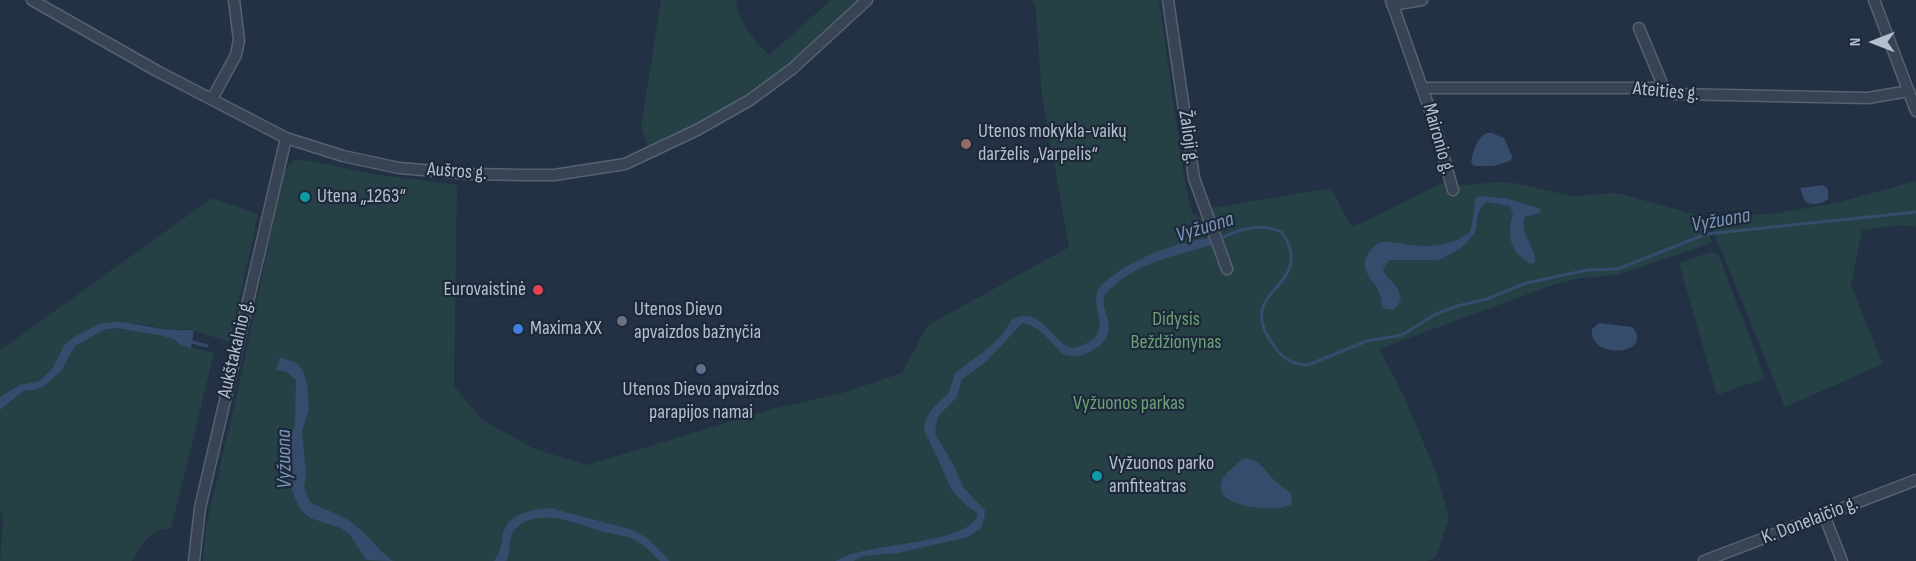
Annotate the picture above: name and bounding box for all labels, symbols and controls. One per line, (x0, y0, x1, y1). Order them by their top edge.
north arrow (1844, 12, 1904, 72)
text: N (1846, 38, 1865, 46)
street label: Ateities g. (1632, 77, 1700, 107)
street label: Maironio g. (1416, 101, 1460, 177)
street label: Žalioji g. (1172, 109, 1204, 165)
place label: Utenos mokykla-vaikų darželis „Varpelis“ (978, 120, 1127, 167)
marker: Utenos mokykla-vaikų darželis „Varpelis“ (959, 137, 973, 151)
street label: Aušros g. (426, 158, 488, 186)
place label: Utena „1263“ (317, 185, 406, 209)
marker: Utena „1263“ (298, 190, 312, 204)
water label: Vyžuona (1690, 203, 1752, 239)
water label: Vyžuona (1173, 207, 1237, 249)
place label: Eurovaistinė (443, 278, 526, 302)
marker: Eurovaistinė (531, 283, 545, 297)
street label: Aukštakalnio g. (213, 298, 259, 400)
place label: Utenos Dievo apvaizdos bažnyčia (634, 298, 761, 345)
park label: Didysis Beždžionynas (1130, 308, 1222, 355)
marker: Utenos Dievo apvaizdos bažnyčia (615, 314, 629, 328)
place label: Maxima XX (530, 317, 602, 341)
marker: Maxima XX (511, 322, 525, 336)
marker: Utenos Dievo apvaizdos parapijos namai (694, 362, 708, 376)
place label: Utenos Dievo apvaizdos parapijos namai (622, 378, 780, 425)
park label: Vyžuonos parkas (1073, 392, 1185, 416)
water label: Vyžuona (272, 429, 298, 489)
place label: Vyžuonos parko amfiteatras (1109, 452, 1214, 499)
marker: Vyžuonos parko amfiteatras (1090, 469, 1104, 483)
street label: K. Donelaičio g. (1758, 492, 1862, 550)

